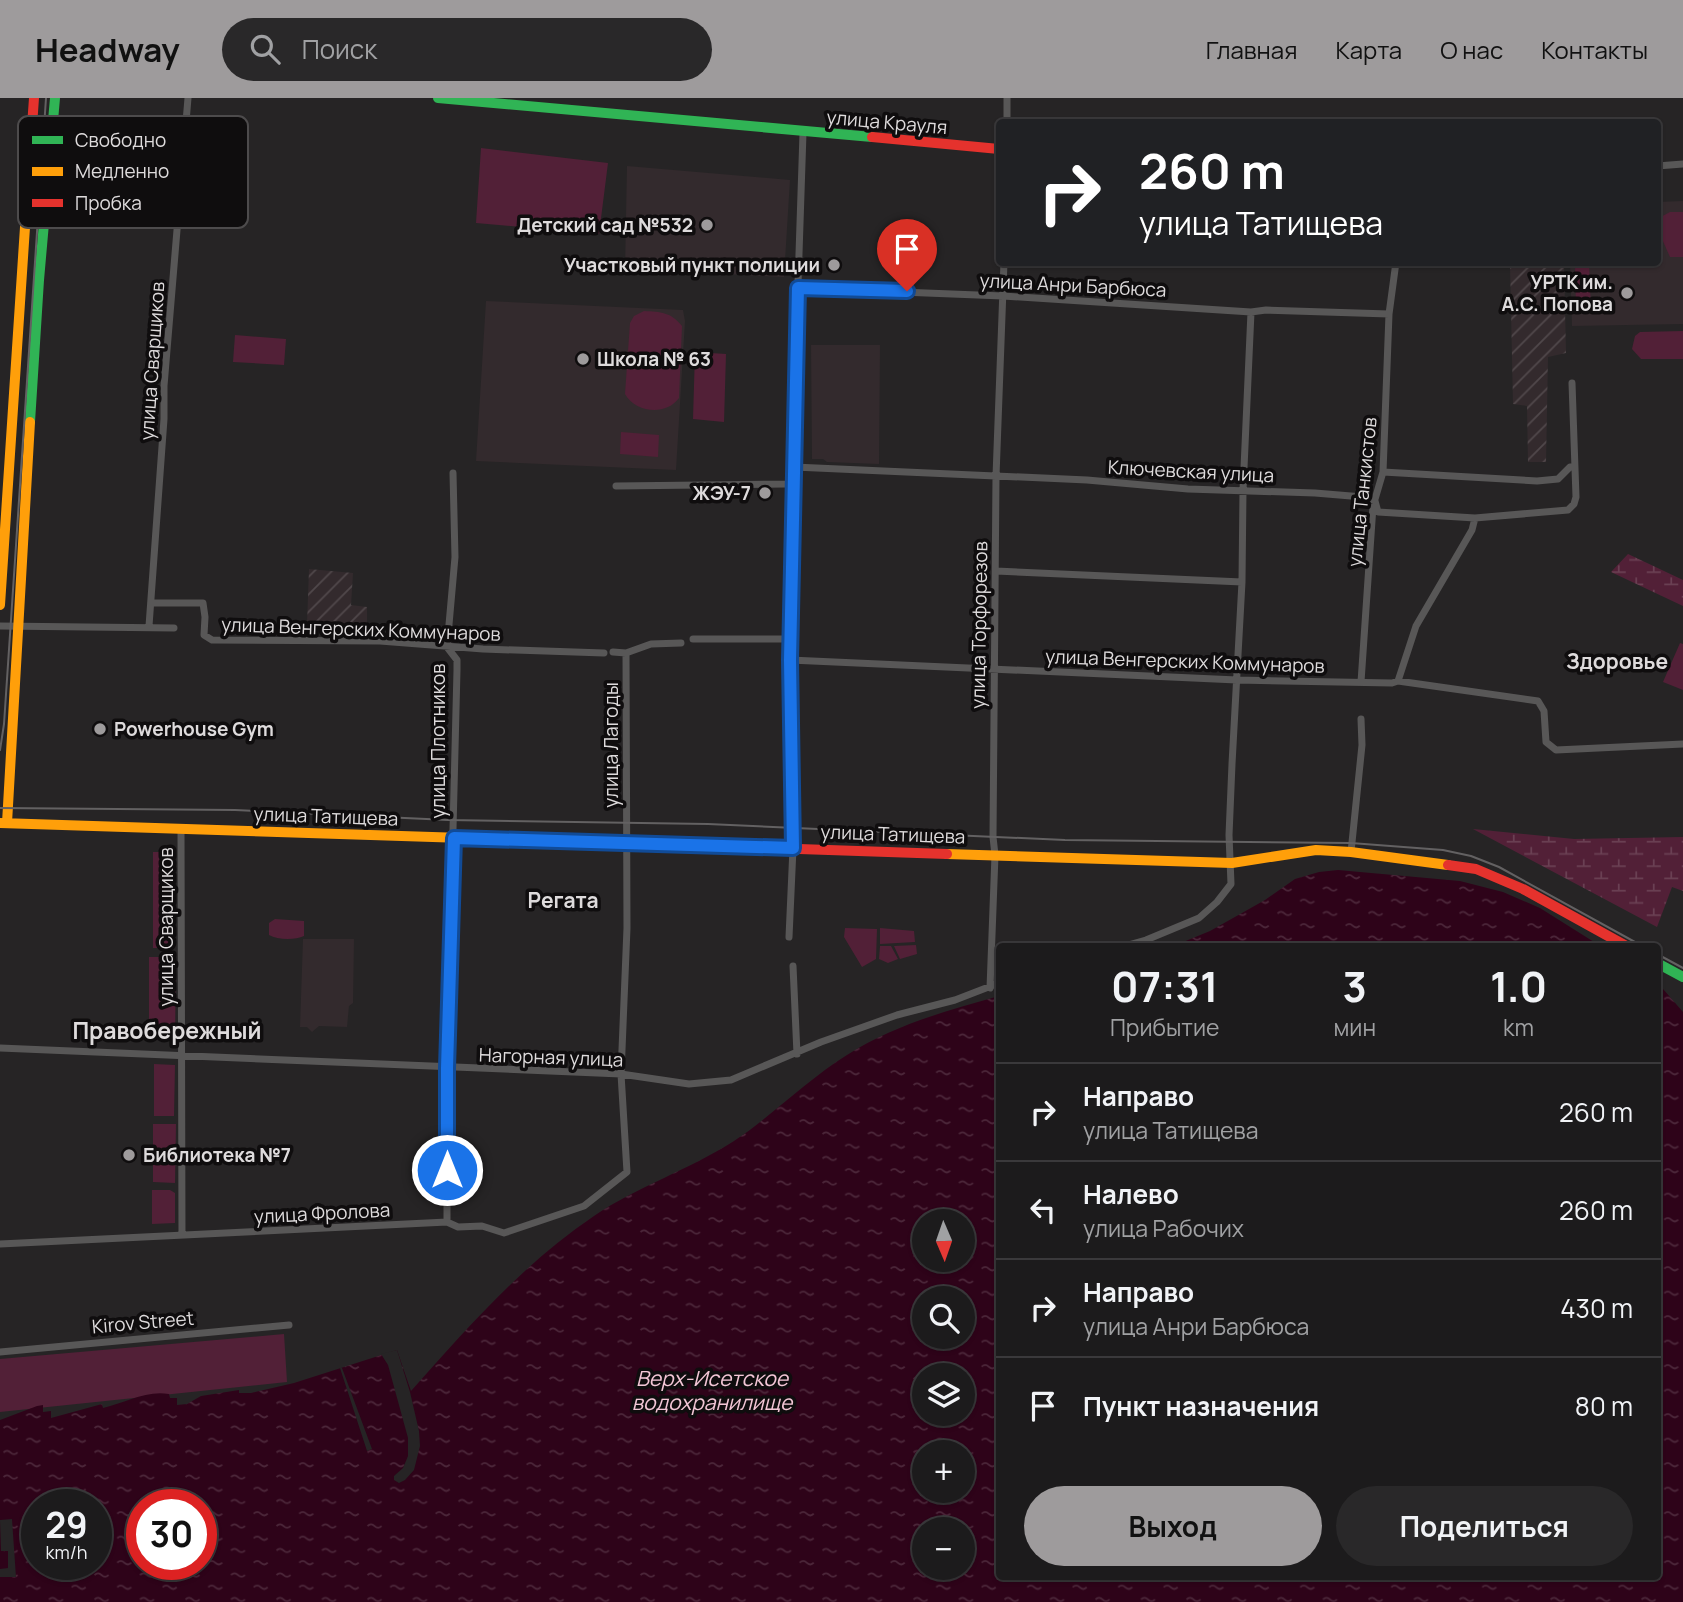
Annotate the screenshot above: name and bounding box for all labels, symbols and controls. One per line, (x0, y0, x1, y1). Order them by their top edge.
search box (222, 18, 712, 81)
text: Headway (35, 27, 180, 72)
icon: search (246, 30, 284, 68)
text: Поиск (302, 31, 377, 67)
text: Главная (1206, 33, 1297, 66)
text: Карта (1335, 33, 1402, 66)
text: О нас (1440, 33, 1503, 66)
text: Контакты (1541, 33, 1648, 66)
street label: улица Крауля (826, 104, 948, 140)
legend (18, 116, 248, 228)
text: Свободно (75, 127, 166, 153)
text: 260 m (1139, 137, 1285, 204)
icon: right (1024, 147, 1115, 238)
text: Медленно (75, 158, 169, 184)
text: Пробка (75, 190, 142, 216)
text: улица Татищева (1139, 201, 1383, 245)
place label: Детский сад №532 (517, 212, 693, 238)
marker: Детский сад №532 (699, 217, 715, 233)
pin (877, 219, 937, 291)
icon: arrive (888, 230, 926, 268)
place label: Участковый пункт полиции (564, 252, 820, 278)
marker: Участковый пункт полиции (826, 257, 842, 273)
street label: улица Анри Барбюса (979, 267, 1167, 303)
place label: УРТК им. А.С. Попова (1501, 269, 1613, 317)
street label: улица Сварщиков (133, 281, 171, 441)
marker: УРТК им. А.С. Попова (1619, 285, 1635, 301)
place label: Школа № 63 (597, 346, 711, 372)
marker: Школа № 63 (575, 351, 591, 367)
street label: улица Танкистов (1341, 416, 1383, 568)
street label: Ключевская улица (1107, 454, 1275, 488)
place label: ЖЭУ-7 (693, 480, 751, 506)
marker: ЖЭУ-7 (757, 485, 773, 501)
street label: улица Торфорезов (965, 541, 993, 709)
street label: улица Венгерских Коммунаров (221, 611, 501, 647)
street label: улица Венгерских Коммунаров (1045, 643, 1325, 679)
district label: Здоровье (1566, 647, 1668, 675)
street label: улица Плотников (425, 664, 451, 818)
street label: улица Лагоды (598, 682, 624, 808)
place label: Powerhouse Gym (114, 716, 274, 742)
marker: Powerhouse Gym (92, 721, 108, 737)
street label: улица Татищева (253, 800, 399, 832)
street label: улица Татищева (820, 818, 966, 850)
street label: улица Сварщиков (153, 847, 179, 1007)
district label: Регата (528, 886, 598, 914)
text: 07:31 (1111, 957, 1218, 1015)
text: 3 (1343, 957, 1367, 1015)
text: 1.0 (1490, 957, 1547, 1015)
text: Прибытие (1110, 1011, 1220, 1043)
text: мин (1333, 1011, 1376, 1043)
text: km (1503, 1011, 1534, 1043)
district label: Правобережный (72, 1014, 262, 1046)
street label: Нагорная улица (478, 1041, 624, 1073)
text: Направо (1083, 1078, 1194, 1114)
icon: right (1024, 1093, 1062, 1131)
text: 260 m (1559, 1094, 1633, 1130)
text: улица Татищева (1083, 1114, 1258, 1146)
position arrow (410, 1133, 484, 1207)
place label: Библиотека №7 (143, 1142, 291, 1168)
marker: Библиотека №7 (121, 1147, 137, 1163)
text: Налево (1083, 1176, 1179, 1212)
icon: left (1024, 1191, 1062, 1229)
text: 260 m (1559, 1192, 1633, 1228)
street label: улица Фролова (253, 1196, 391, 1230)
north arrow (912, 1209, 975, 1272)
map controls (912, 1209, 975, 1580)
text: улица Рабочих (1083, 1212, 1244, 1244)
text: Направо (1083, 1274, 1194, 1310)
button: search (912, 1286, 975, 1349)
icon: right (1024, 1289, 1062, 1327)
text: 430 m (1560, 1290, 1633, 1326)
street label: Kirov Street (91, 1305, 195, 1339)
text: улица Анри Барбюса (1083, 1310, 1309, 1342)
button: layers (912, 1363, 975, 1426)
water label: Верх-Исетское водохранилище (632, 1364, 794, 1416)
icon: arrive (1024, 1387, 1062, 1425)
text: Пункт назначения (1083, 1388, 1319, 1424)
text: 80 m (1575, 1388, 1633, 1424)
button: + (912, 1440, 975, 1503)
button: Выход (1024, 1486, 1322, 1566)
button: Поделиться (1336, 1486, 1633, 1566)
speed limit sign: 30 (126, 1489, 217, 1580)
text: 29 (45, 1501, 88, 1549)
button: − (912, 1517, 975, 1580)
text: km/h (46, 1540, 87, 1564)

